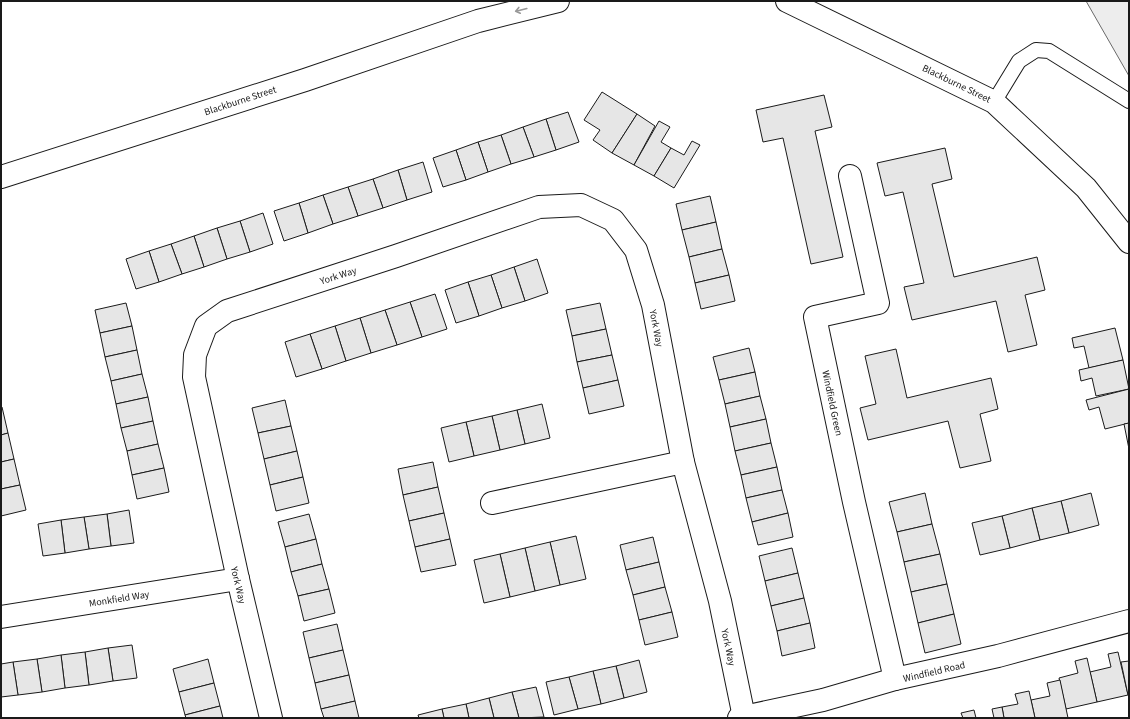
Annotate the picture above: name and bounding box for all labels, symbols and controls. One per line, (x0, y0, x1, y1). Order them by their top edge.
one-way arrow (514, 7, 527, 15)
street label: Blackburne Street (920, 61, 994, 107)
street label: Blackburne Street (203, 83, 279, 119)
street label: York Way (317, 263, 359, 289)
street label: York Way (645, 307, 667, 348)
street label: Windfield Green (818, 369, 846, 437)
street label: York Way (227, 564, 249, 605)
street label: Monkfield Way (88, 587, 151, 611)
street label: York Way (717, 626, 739, 667)
street label: Windfield Road (902, 658, 967, 686)

